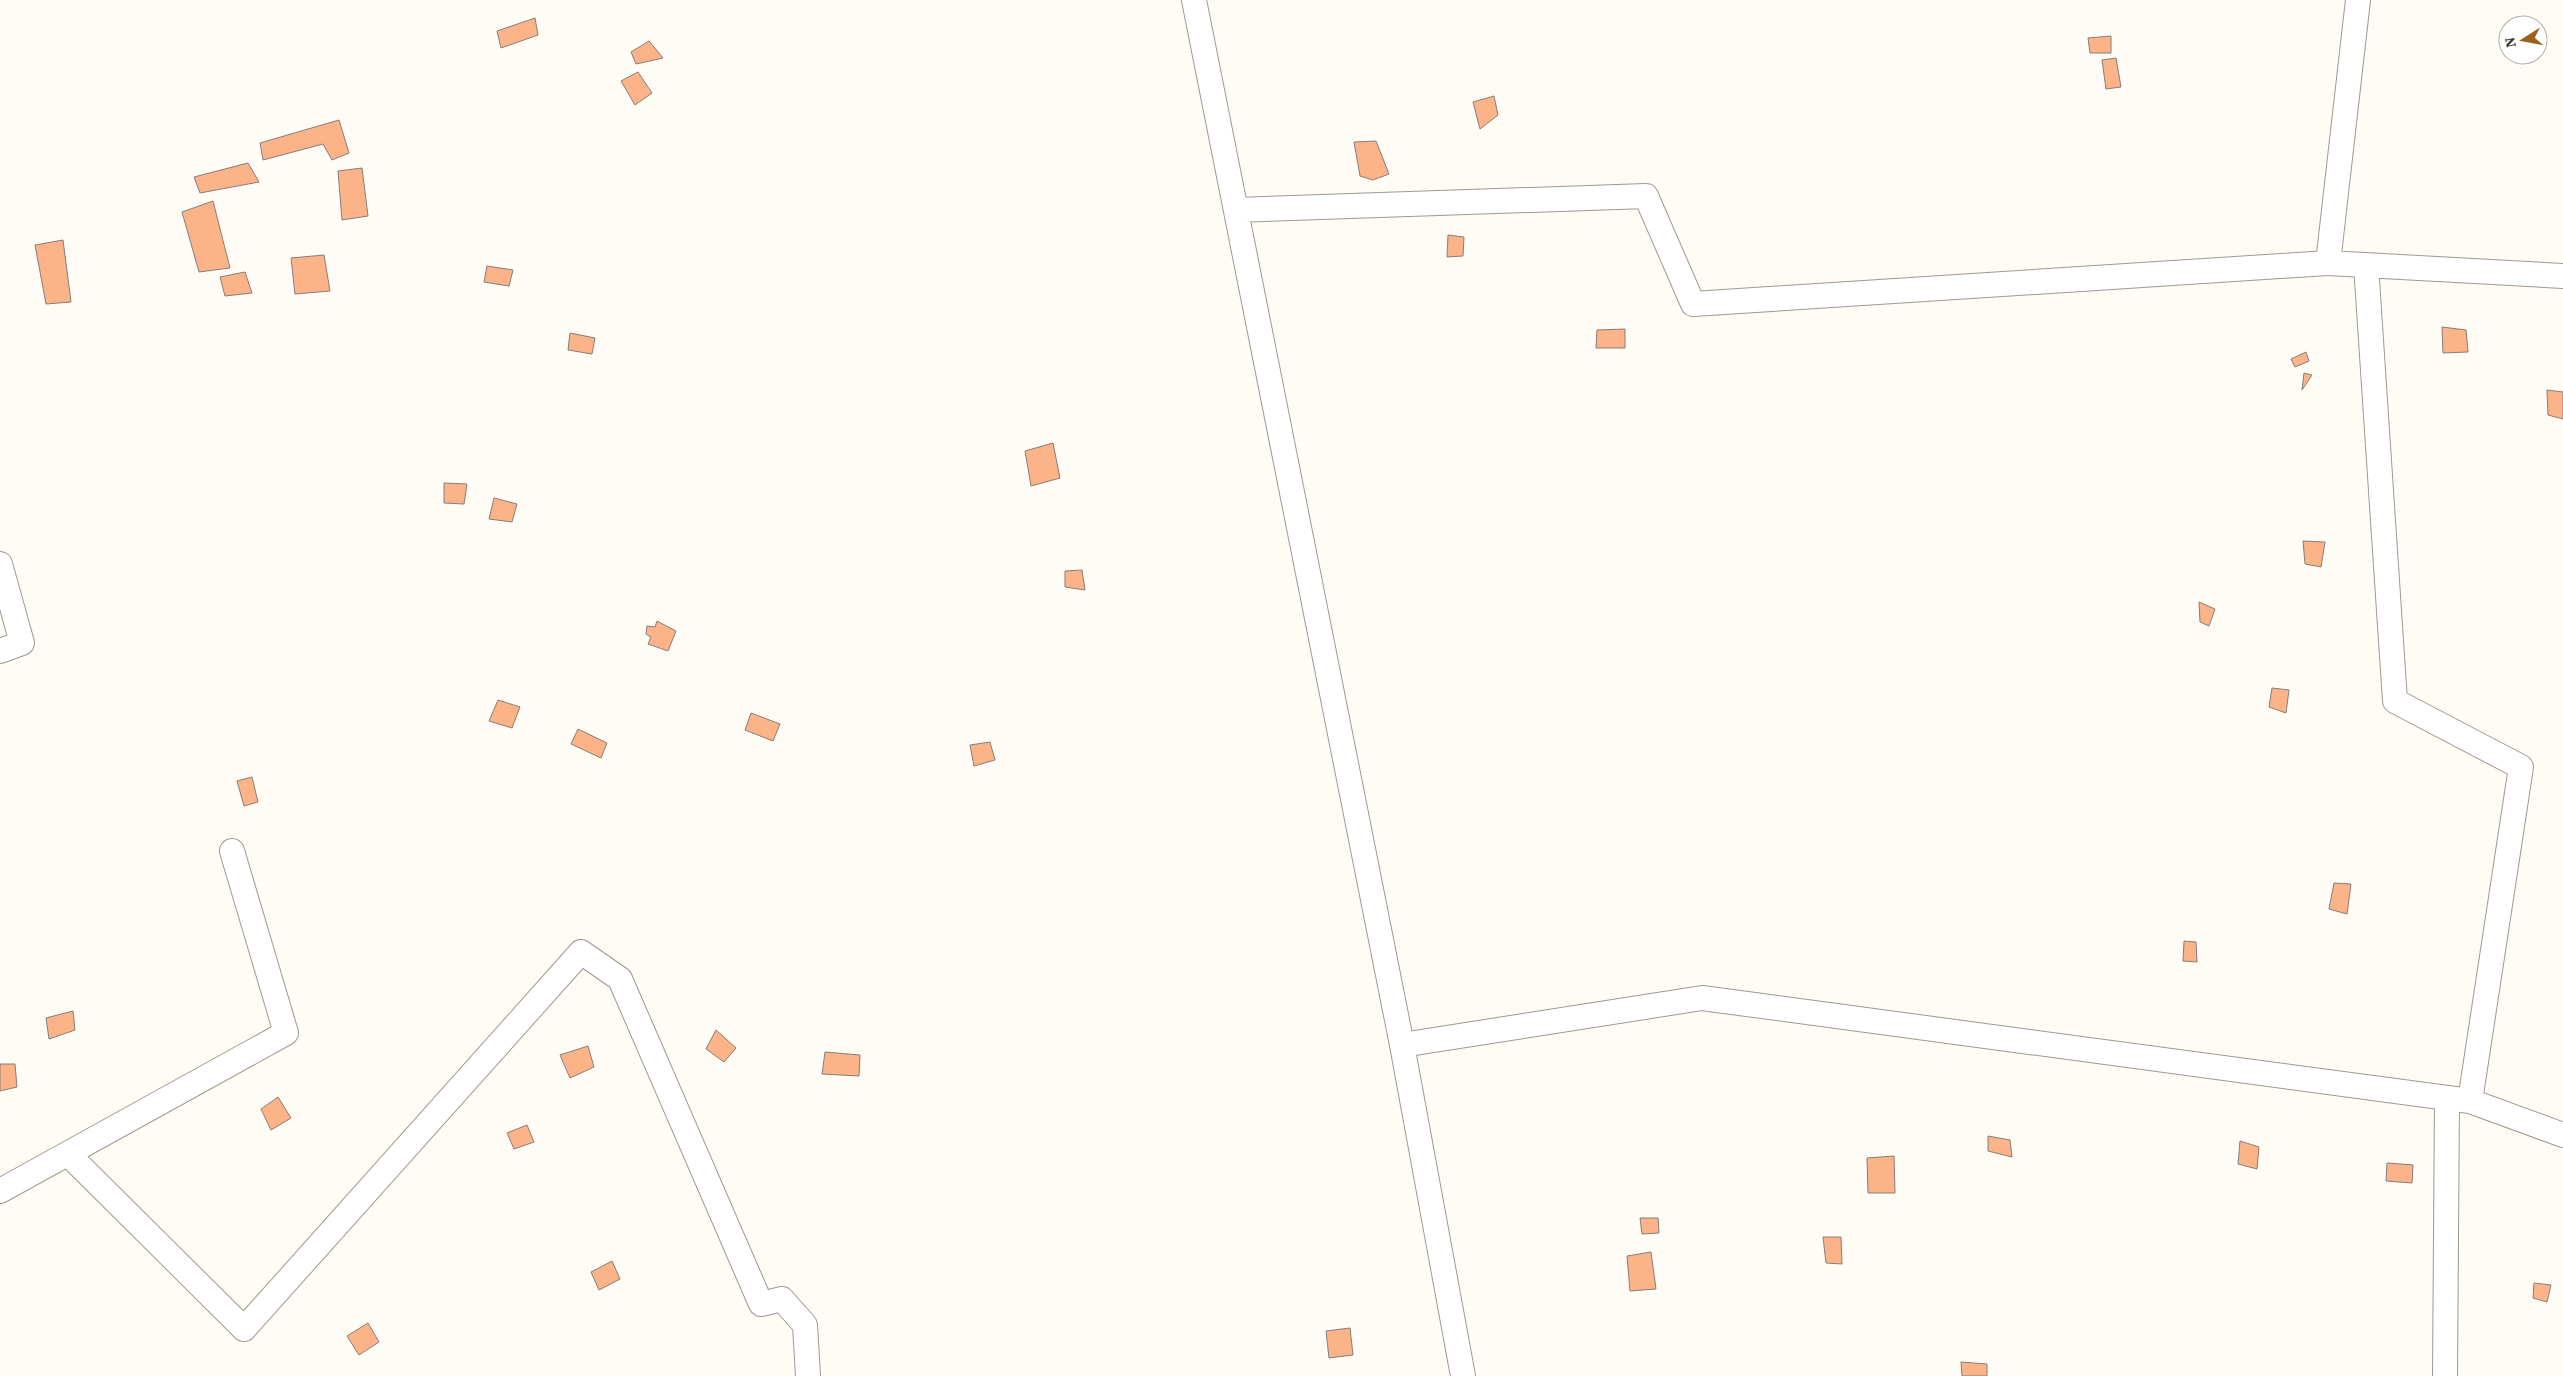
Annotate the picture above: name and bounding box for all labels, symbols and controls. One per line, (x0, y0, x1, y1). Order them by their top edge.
north arrow (2498, 15, 2548, 65)
text: N (2499, 36, 2521, 49)

